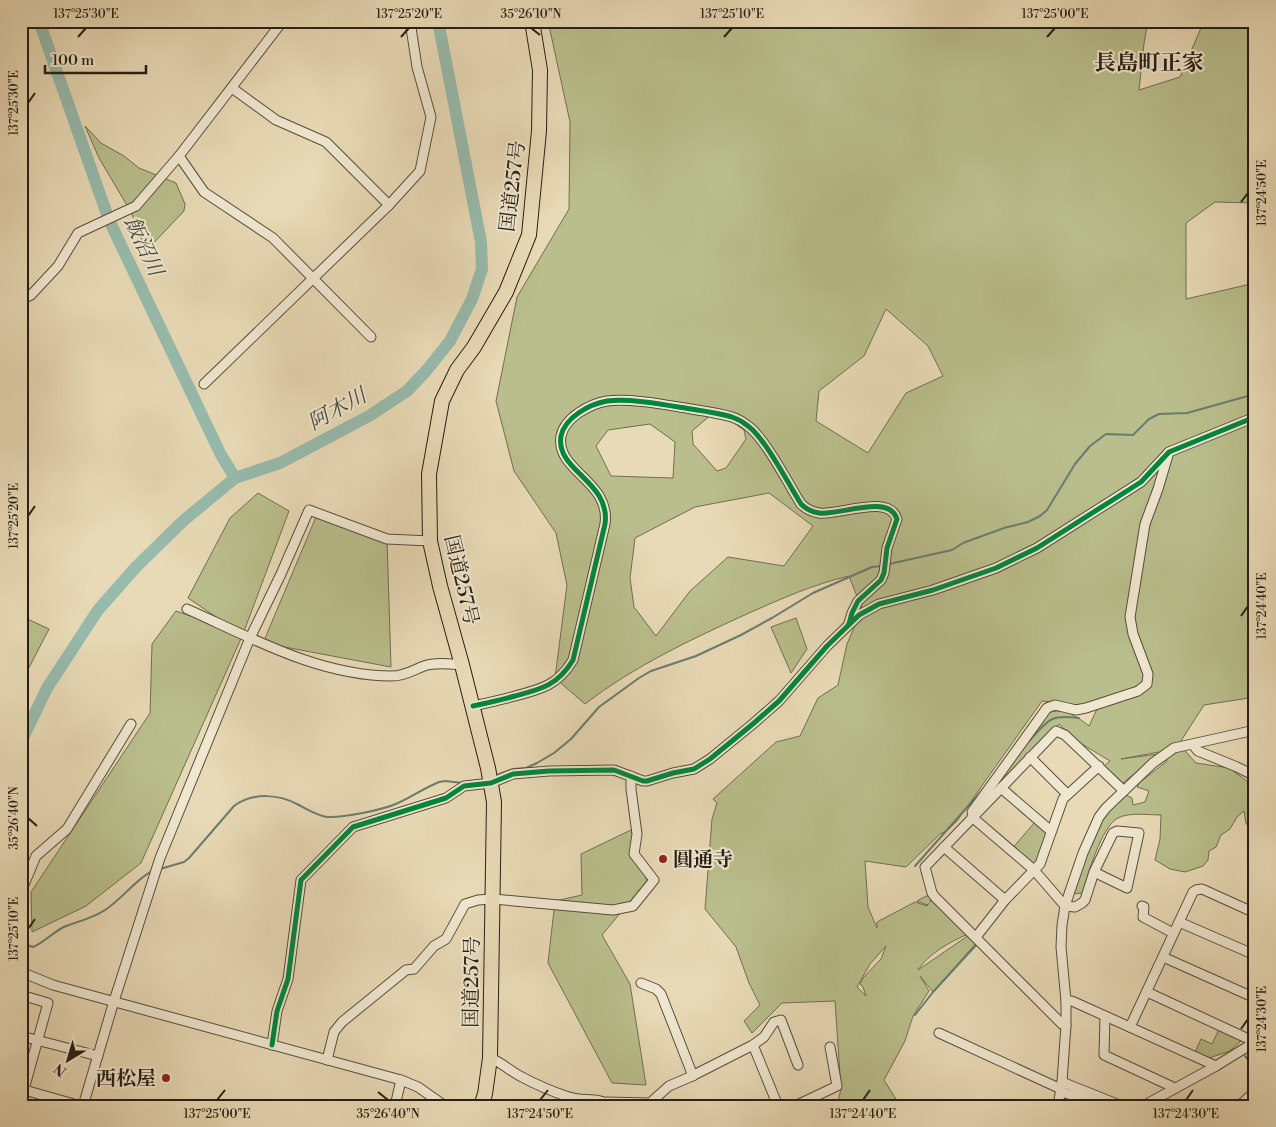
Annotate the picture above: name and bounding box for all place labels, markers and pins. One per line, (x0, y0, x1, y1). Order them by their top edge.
place label: 圓通寺 (673, 848, 733, 873)
marker: 圓通寺 (657, 853, 669, 865)
place label: 西松屋 (96, 1067, 156, 1092)
marker: 西松屋 (160, 1072, 172, 1084)

